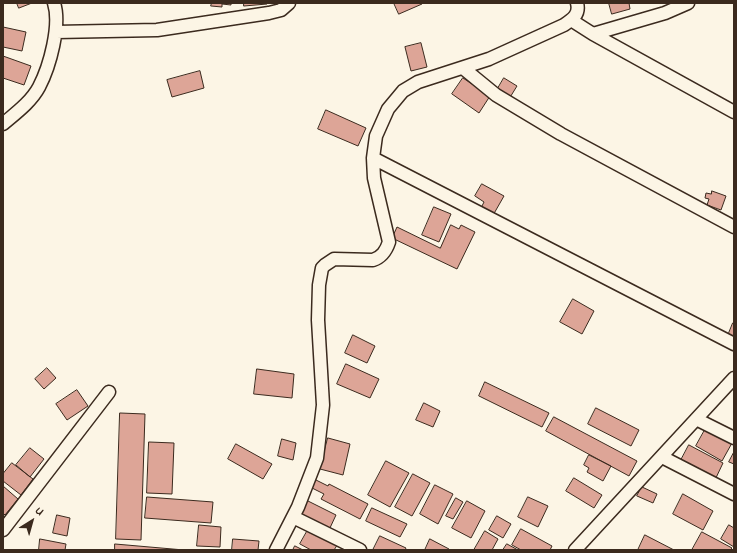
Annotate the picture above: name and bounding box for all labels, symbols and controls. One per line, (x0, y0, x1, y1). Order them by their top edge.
north arrow (12, 501, 52, 541)
text: U (33, 503, 47, 519)

